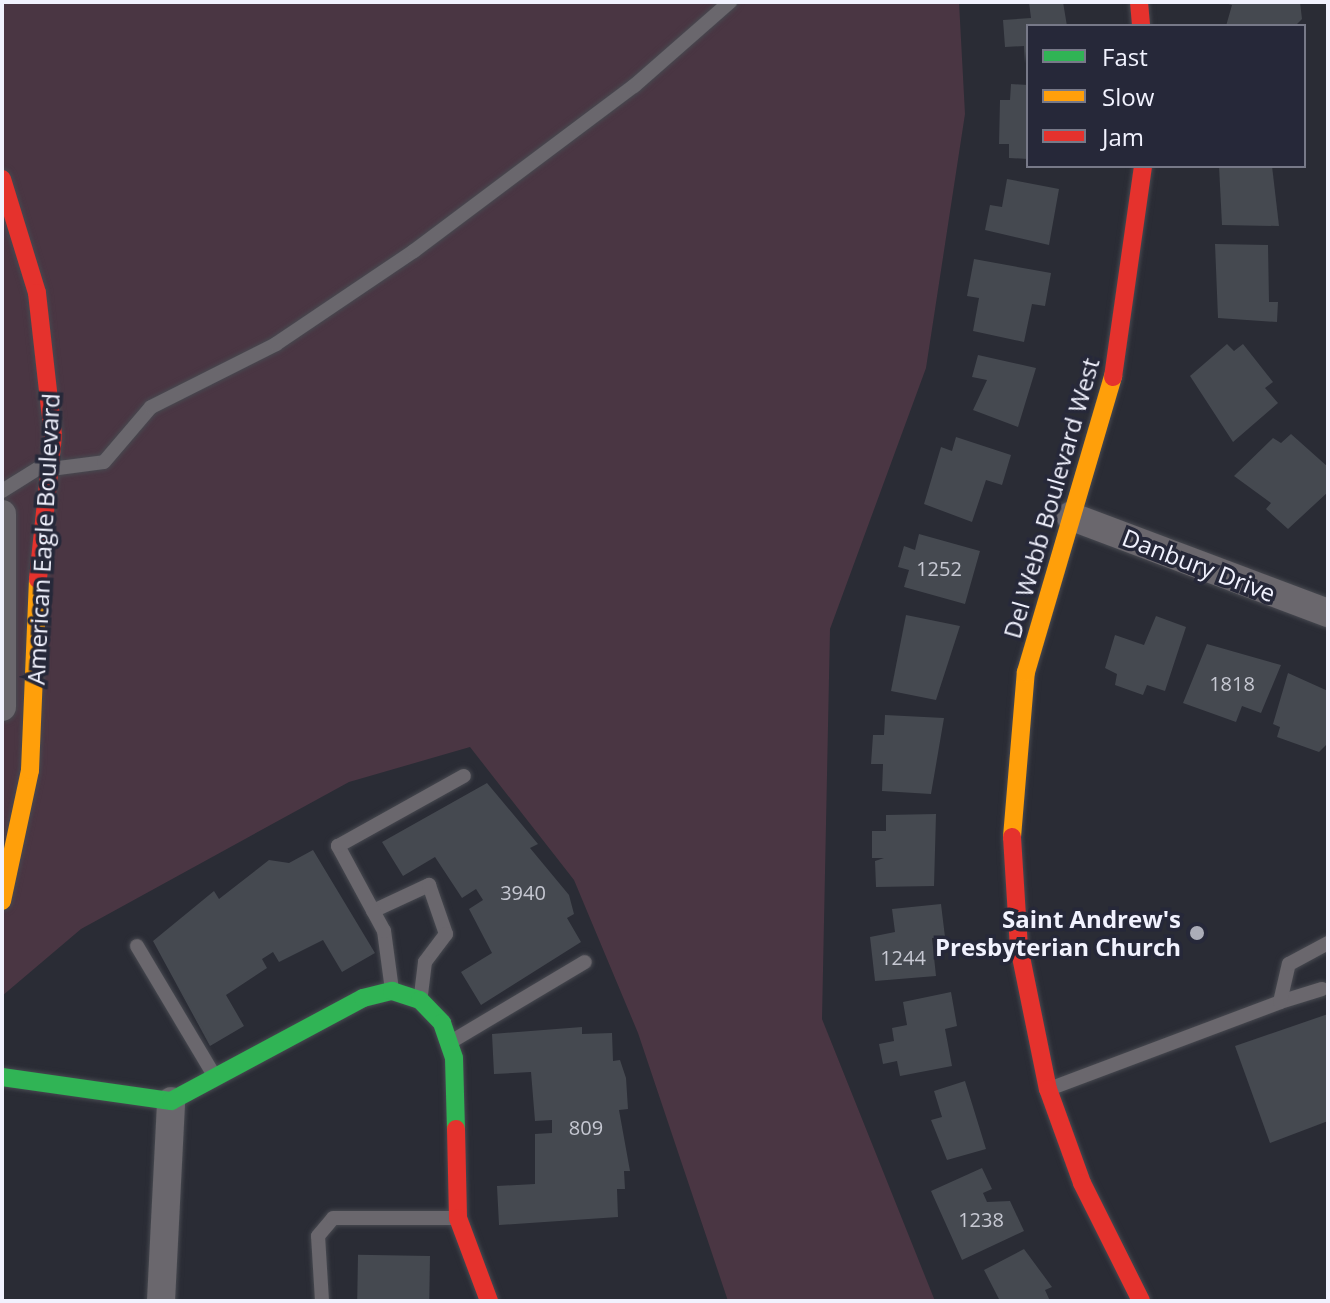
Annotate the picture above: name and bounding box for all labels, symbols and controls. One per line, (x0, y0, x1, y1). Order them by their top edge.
legend (1026, 24, 1306, 168)
text: Fast (1102, 40, 1148, 73)
text: Slow (1102, 80, 1154, 113)
text: Jam (1102, 120, 1144, 153)
street label: Del Webb Boulevard West (997, 355, 1105, 641)
street label: American Eagle Boulevard (21, 392, 65, 686)
street label: Danbury Drive (1118, 523, 1280, 607)
house number: 1252 (916, 556, 962, 580)
house number: 1818 (1209, 671, 1255, 695)
house number: 3940 (500, 880, 546, 904)
place label: Saint Andrew's Presbyterian Church (935, 905, 1181, 961)
marker: Saint Andrew's Presbyterian Church (1188, 924, 1206, 942)
house number: 1244 (880, 945, 926, 969)
house number: 809 (569, 1115, 603, 1139)
house number: 1238 (958, 1207, 1004, 1231)

